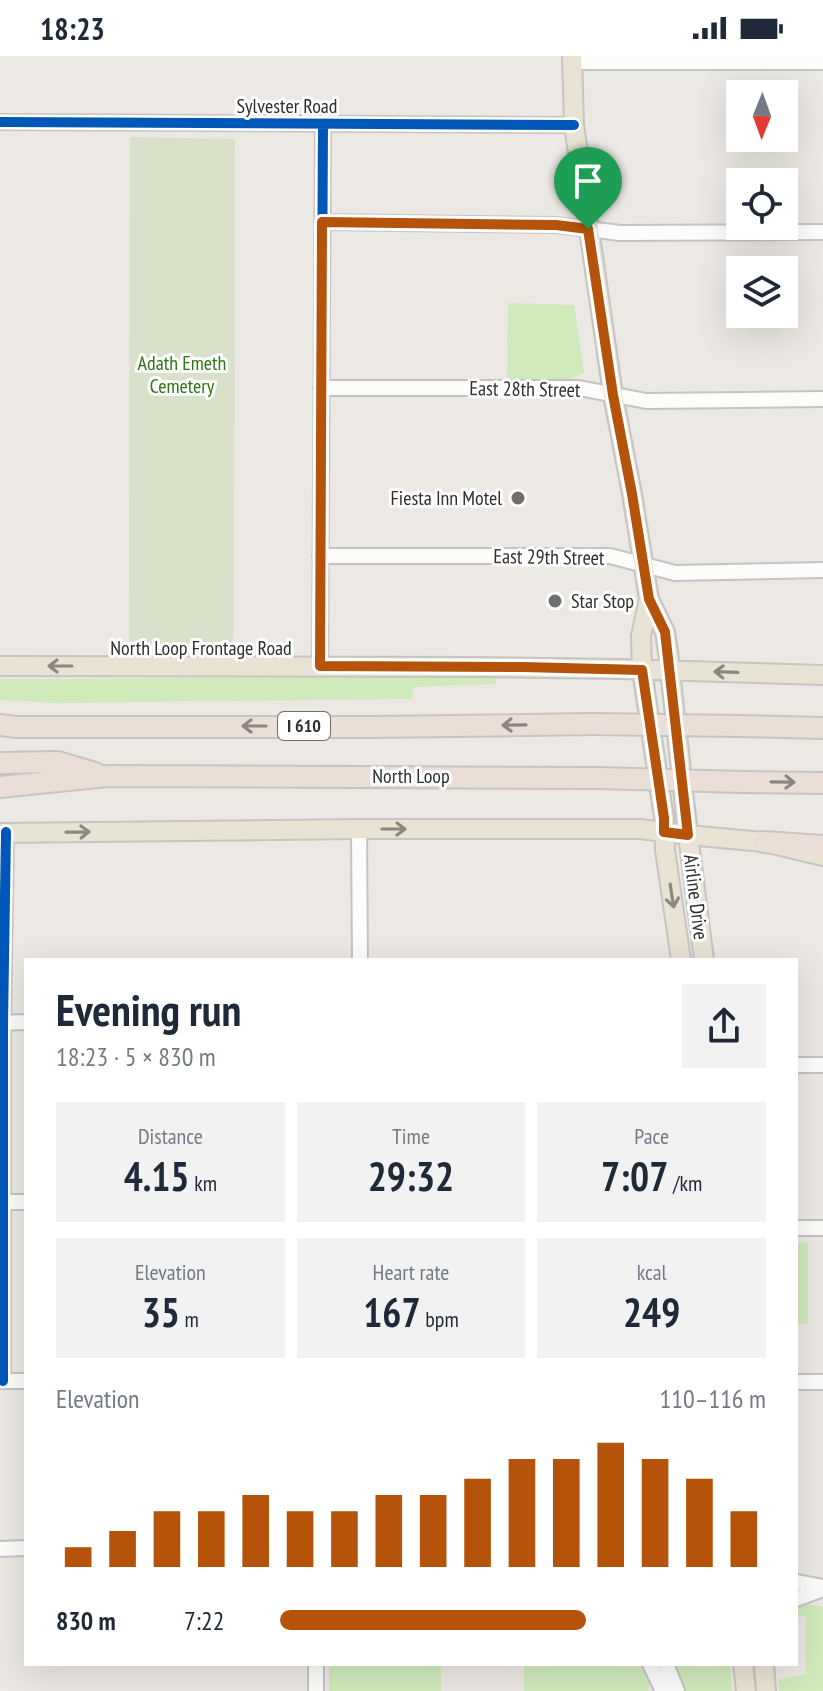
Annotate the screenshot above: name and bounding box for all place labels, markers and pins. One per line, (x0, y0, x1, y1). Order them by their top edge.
pin (554, 147, 622, 229)
place label: Fiesta Inn Motel (391, 485, 502, 511)
marker: Fiesta Inn Motel (509, 489, 527, 507)
place label: Star Stop (571, 588, 634, 614)
marker: Star Stop (546, 592, 564, 610)

